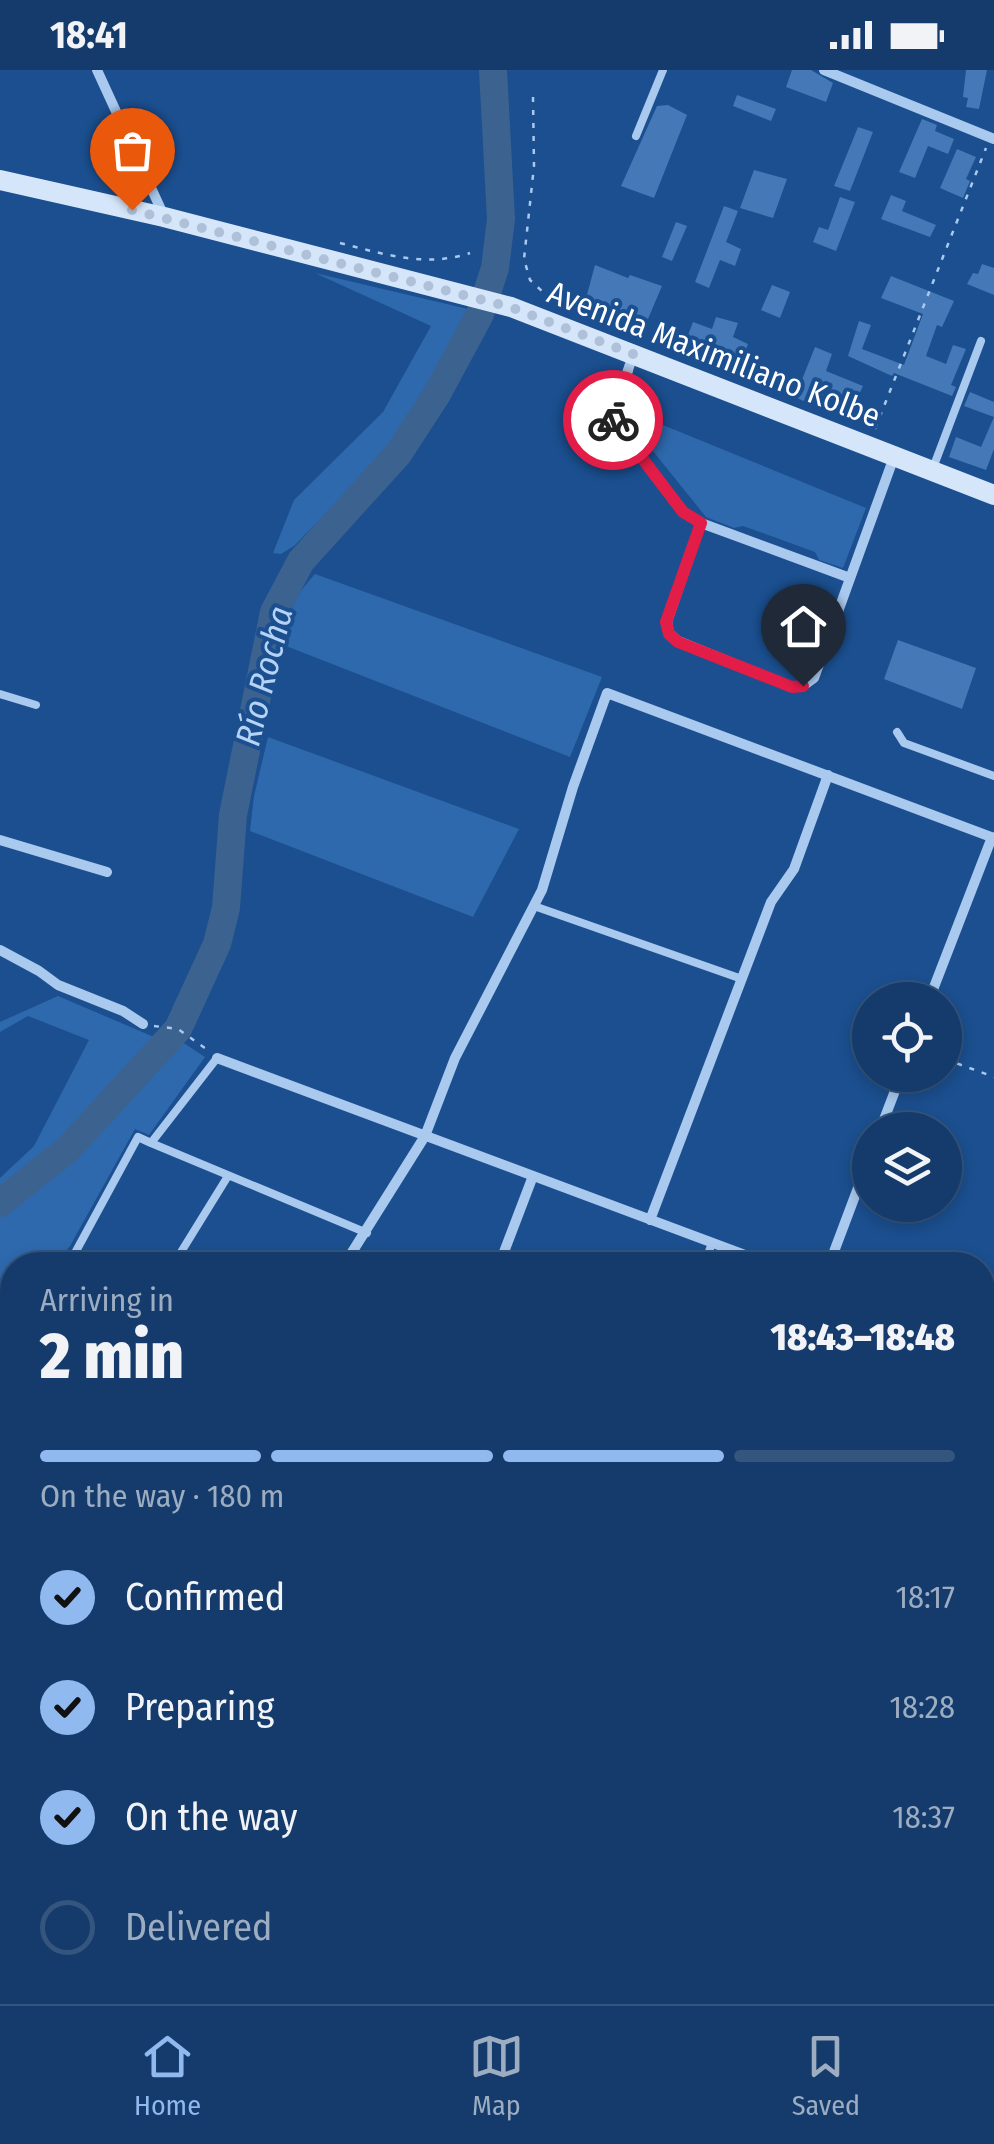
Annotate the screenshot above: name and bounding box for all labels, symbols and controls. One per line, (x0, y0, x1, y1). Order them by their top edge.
text: 18:41 (50, 12, 128, 58)
pin (90, 108, 175, 211)
icon: bag (105, 123, 160, 178)
street label: Avenida Maximiliano Kolbe (542, 273, 886, 435)
courier (563, 370, 663, 470)
icon: bike (586, 393, 641, 448)
pin (761, 584, 846, 687)
icon: home (776, 599, 831, 654)
water label: Río Rocha (226, 602, 302, 750)
map controls (852, 982, 962, 1222)
button: locate (852, 982, 962, 1092)
button: layers (852, 1112, 962, 1222)
text: Arriving in (40, 1281, 174, 1319)
text: 18:43–18:48 (771, 1314, 955, 1360)
text: 2 min (40, 1317, 184, 1395)
text: On the way · 180 m (40, 1477, 284, 1515)
icon: check (40, 1570, 95, 1625)
text: Confirmed (125, 1574, 285, 1620)
text: 18:17 (896, 1578, 955, 1616)
icon: check (40, 1680, 95, 1735)
text: Preparing (125, 1684, 274, 1730)
text: 18:28 (890, 1688, 955, 1726)
icon: check (40, 1790, 95, 1845)
text: On the way (125, 1794, 297, 1840)
text: 18:37 (892, 1798, 955, 1836)
text: Delivered (125, 1904, 272, 1950)
tab: Home (134, 2029, 201, 2122)
tab: Map (469, 2029, 524, 2122)
tab: Saved (792, 2029, 860, 2122)

